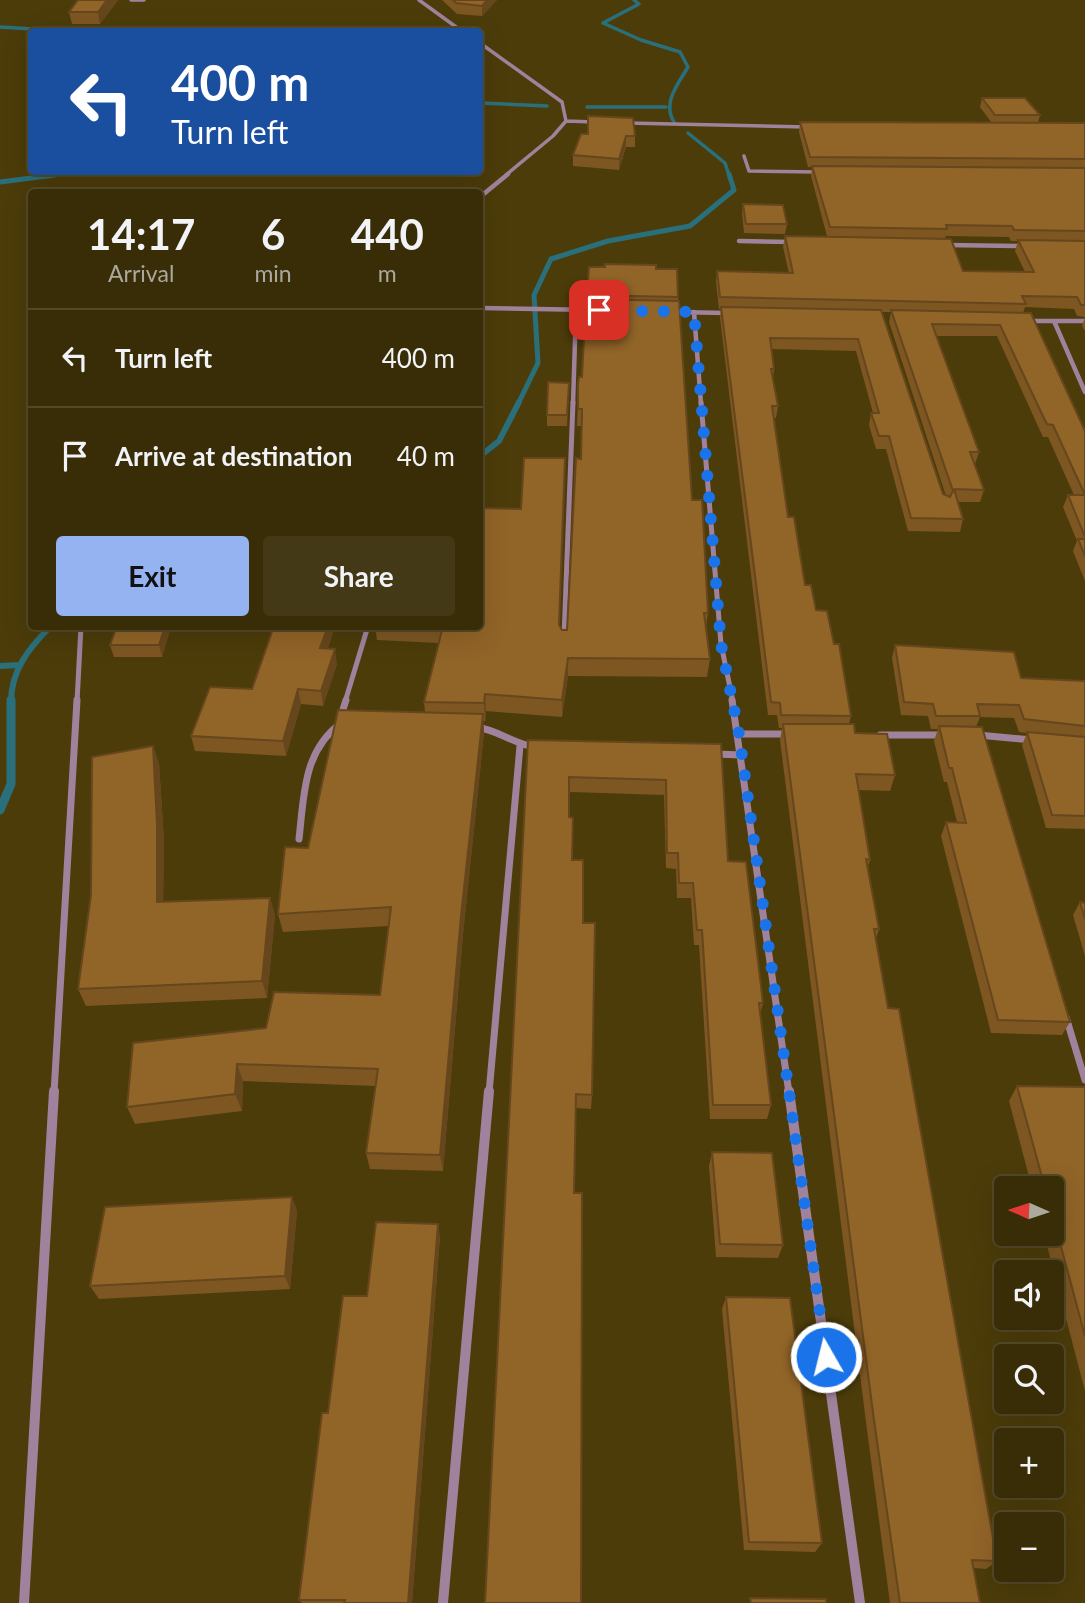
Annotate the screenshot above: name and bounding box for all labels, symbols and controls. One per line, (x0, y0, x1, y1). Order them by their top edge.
text: 400 m (171, 53, 309, 111)
icon: left (56, 56, 147, 147)
text: Turn left (171, 112, 288, 151)
text: 14:17 (87, 209, 195, 259)
text: 6 (261, 209, 285, 259)
text: 440 (351, 209, 424, 259)
text: Arrival (108, 259, 174, 287)
text: min (254, 259, 292, 287)
text: m (378, 259, 397, 287)
pin (569, 280, 629, 340)
icon: arrive (580, 291, 618, 329)
icon: left (56, 339, 94, 377)
text: Turn left (115, 342, 212, 374)
text: 400 m (382, 342, 455, 374)
icon: arrive (56, 437, 94, 475)
text: Arrive at destination (115, 440, 352, 472)
text: 40 m (397, 440, 455, 472)
button: Exit (56, 536, 249, 616)
button: Share (263, 536, 455, 616)
north arrow (994, 1176, 1064, 1246)
map controls (994, 1176, 1064, 1582)
button: sound (994, 1260, 1064, 1330)
position arrow (789, 1320, 863, 1394)
button: search (994, 1344, 1064, 1414)
button: + (994, 1428, 1064, 1498)
button: − (994, 1512, 1064, 1582)

